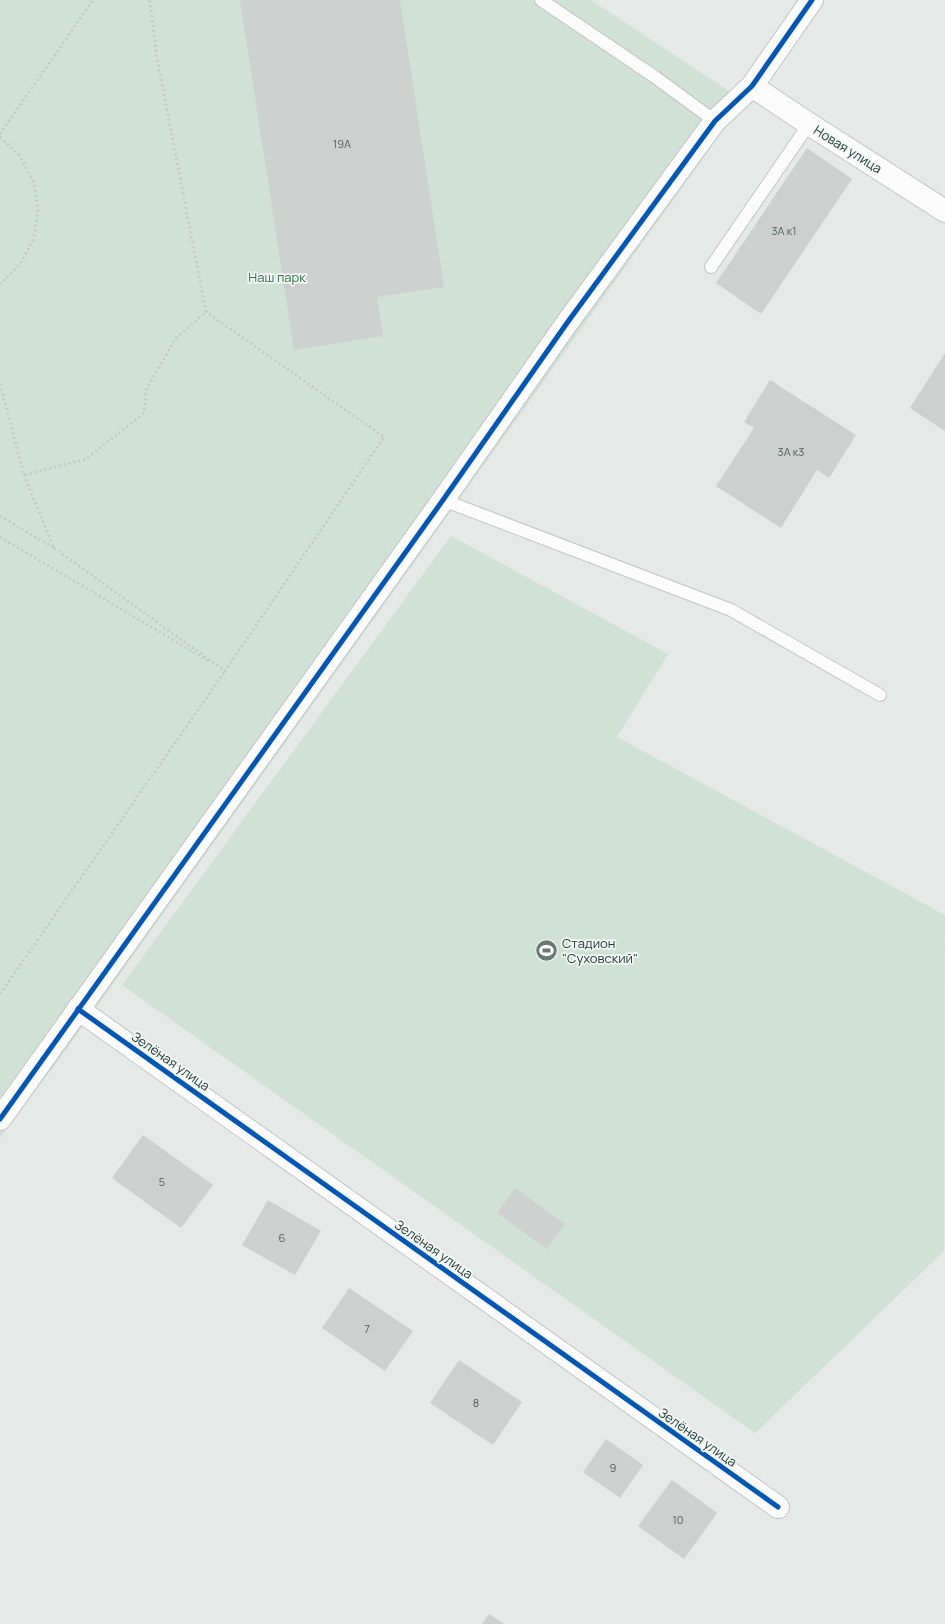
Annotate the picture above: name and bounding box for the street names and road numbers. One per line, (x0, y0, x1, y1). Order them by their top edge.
street label: Новая улица (810, 121, 886, 177)
street label: Зелёная улица (128, 1027, 214, 1095)
street label: Зелёная улица (391, 1215, 477, 1283)
street label: Зелёная улица (655, 1403, 741, 1471)

